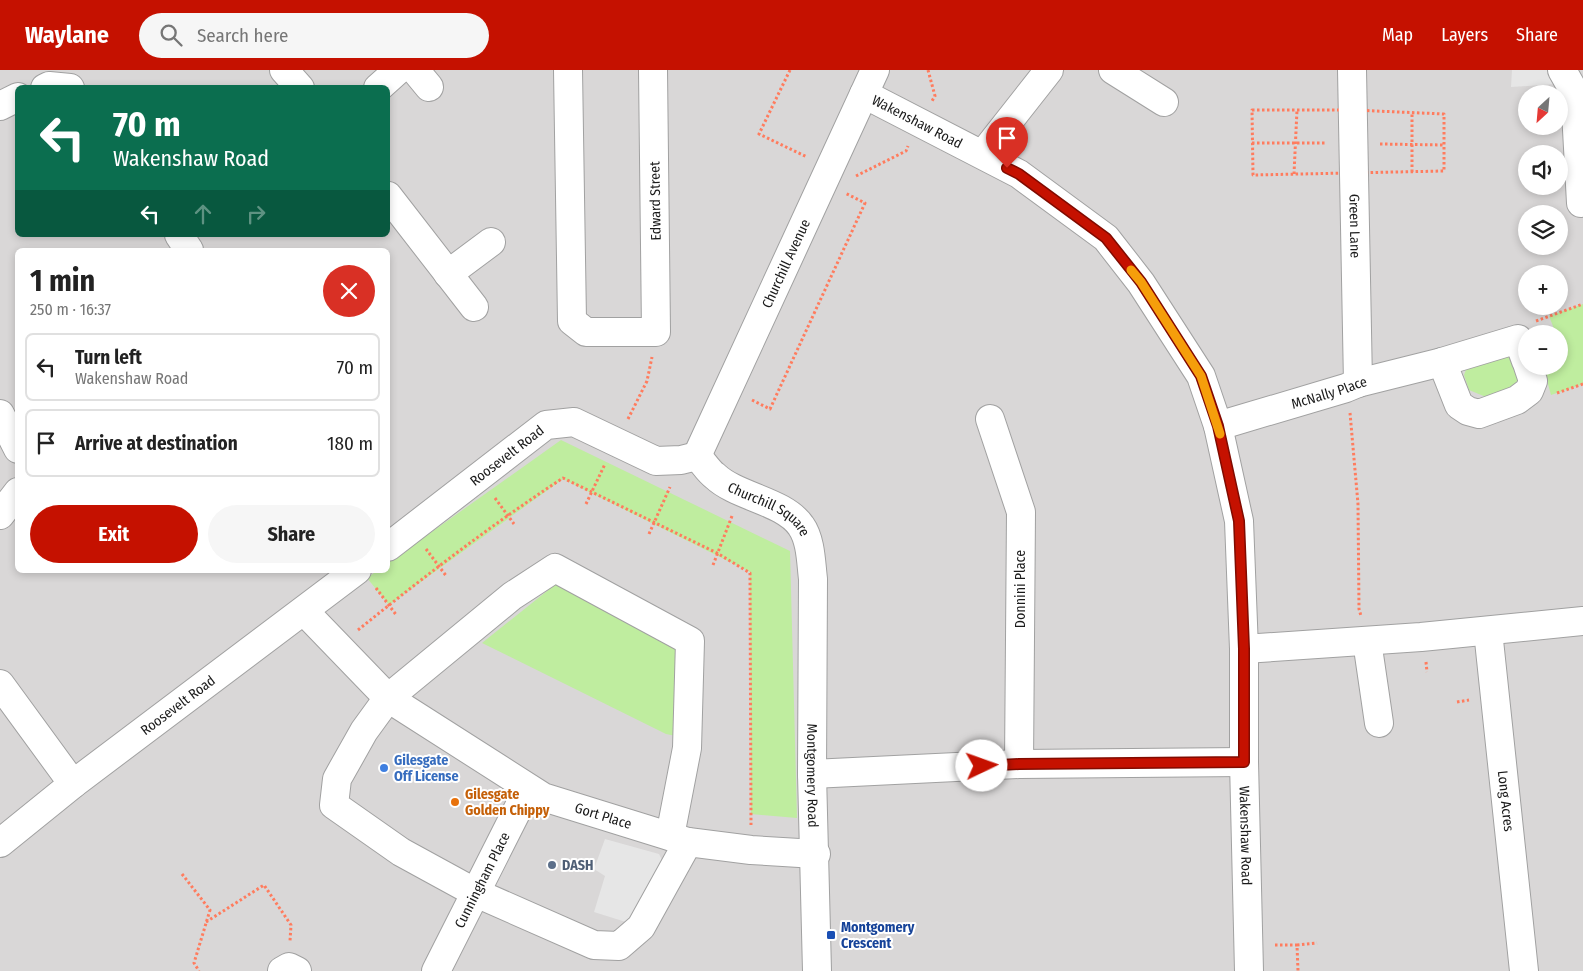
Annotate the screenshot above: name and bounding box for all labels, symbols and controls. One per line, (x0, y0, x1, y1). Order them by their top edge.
search box (139, 13, 489, 58)
text: Waylane (25, 21, 109, 49)
icon: search (157, 21, 185, 49)
text: Search here (197, 24, 288, 47)
text: Map (1382, 24, 1413, 46)
text: Layers (1441, 24, 1488, 46)
text: Share (1516, 24, 1558, 46)
north arrow (1518, 85, 1568, 135)
map controls (1518, 85, 1568, 375)
street label: Wakenshaw Road (869, 92, 965, 152)
text: 70 m (113, 103, 181, 145)
icon: left (30, 105, 95, 170)
pin (986, 117, 1028, 168)
icon: arrive (993, 124, 1021, 152)
text: Wakenshaw Road (113, 145, 269, 172)
button: sound (1518, 145, 1568, 195)
street label: Edward Street (646, 161, 665, 241)
street label: Green Lane (1345, 194, 1364, 258)
icon: left (136, 200, 164, 228)
icon: ahead (189, 200, 217, 228)
icon: right (242, 200, 270, 228)
button: layers (1518, 205, 1568, 255)
street label: Churchill Avenue (758, 216, 814, 311)
text: 1 min (30, 263, 95, 299)
button: close (323, 265, 375, 317)
button: + (1518, 265, 1568, 315)
text: 250 m · 16:37 (30, 300, 111, 319)
button: − (1518, 325, 1568, 375)
text: Turn left (75, 346, 142, 369)
icon: left (32, 353, 60, 381)
text: 70 m (337, 356, 373, 379)
text: Wakenshaw Road (75, 369, 188, 388)
street label: McNally Place (1289, 373, 1369, 413)
street label: Roosevelt Road (467, 422, 547, 490)
icon: arrive (32, 429, 60, 457)
text: Arrive at destination (75, 432, 238, 455)
text: 180 m (327, 432, 373, 455)
street label: Churchill Square (725, 479, 813, 539)
button: Exit (30, 505, 198, 563)
button: Share (208, 505, 375, 563)
street label: Donnini Place (1012, 550, 1029, 628)
street label: Roosevelt Road (137, 672, 219, 739)
street label: Montgomery Road (803, 724, 821, 828)
position arrow (955, 739, 1007, 791)
place label: Gilesgate Off License (394, 752, 459, 785)
marker: Gilesgate Off License (378, 762, 390, 774)
street label: Long Acres (1494, 770, 1517, 833)
place label: Gilesgate Golden Chippy (465, 786, 550, 819)
street label: Wakenshaw Road (1236, 786, 1255, 886)
marker: Gilesgate Golden Chippy (449, 796, 461, 808)
street label: Gort Place (573, 799, 634, 833)
street label: Cunningham Place (451, 829, 514, 931)
place label: DASH (562, 857, 594, 874)
marker: DASH (546, 859, 558, 871)
place label: Montgomery Crescent (841, 919, 915, 952)
marker: Montgomery Crescent (825, 929, 837, 941)

